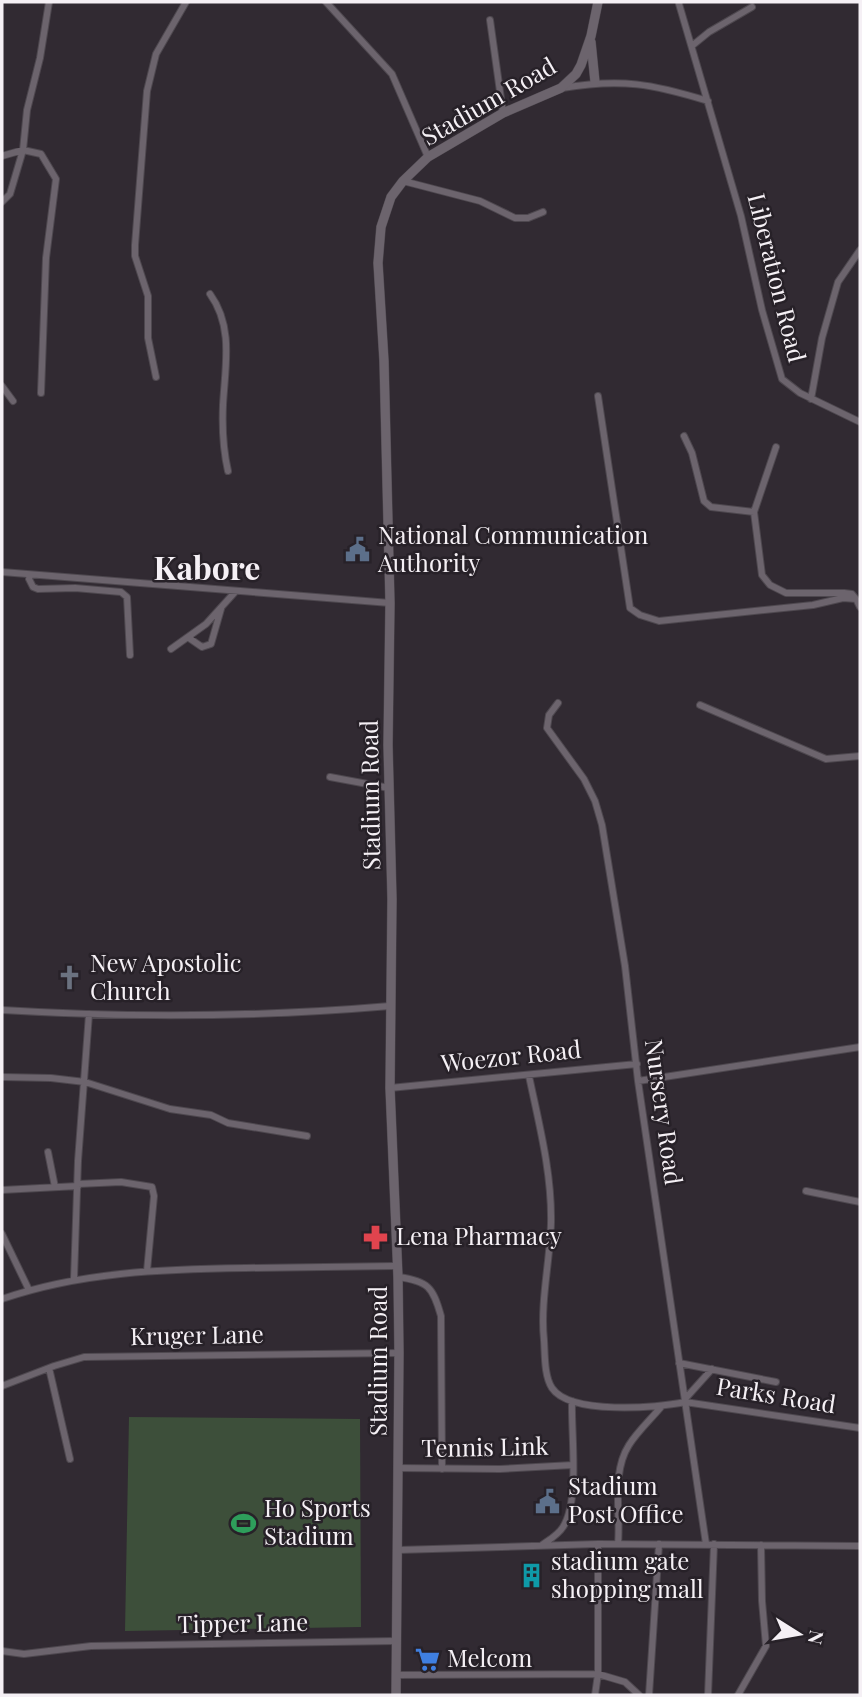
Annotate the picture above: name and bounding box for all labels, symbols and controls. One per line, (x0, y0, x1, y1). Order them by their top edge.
street label: Stadium Road (415, 49, 561, 152)
street label: Liberation Road (741, 190, 814, 365)
place label: National Communication Authority (377, 518, 648, 578)
public building icon: National Communication Authority (344, 536, 372, 564)
district label: Kabore (154, 545, 260, 588)
street label: Stadium Road (352, 720, 386, 870)
place label: New Apostolic Church (90, 946, 242, 1006)
church icon: New Apostolic Church (56, 964, 84, 992)
street label: Woezor Road (438, 1032, 582, 1078)
street label: Nursery Road (639, 1037, 691, 1187)
place label: Lena Pharmacy (396, 1219, 562, 1251)
pharmacy icon: Lena Pharmacy (362, 1223, 390, 1251)
street label: Stadium Road (361, 1286, 393, 1436)
street label: Kruger Lane (130, 1317, 264, 1351)
street label: Parks Road (714, 1369, 838, 1419)
street label: Tennis Link (421, 1429, 550, 1463)
place label: Stadium Post Office (568, 1469, 684, 1529)
public building icon: Stadium Post Office (534, 1487, 562, 1515)
place label: Ho Sports Stadium (264, 1491, 371, 1551)
sports icon: Ho Sports Stadium (230, 1509, 258, 1537)
place label: stadium gate shopping mall (551, 1544, 704, 1604)
building icon: stadium gate shopping mall (517, 1562, 545, 1590)
north arrow (764, 1599, 834, 1669)
street label: Tipper Lane (177, 1605, 309, 1639)
text: N (803, 1628, 831, 1647)
place label: Melcom (447, 1641, 532, 1673)
supermarket icon: Melcom (413, 1645, 441, 1673)

